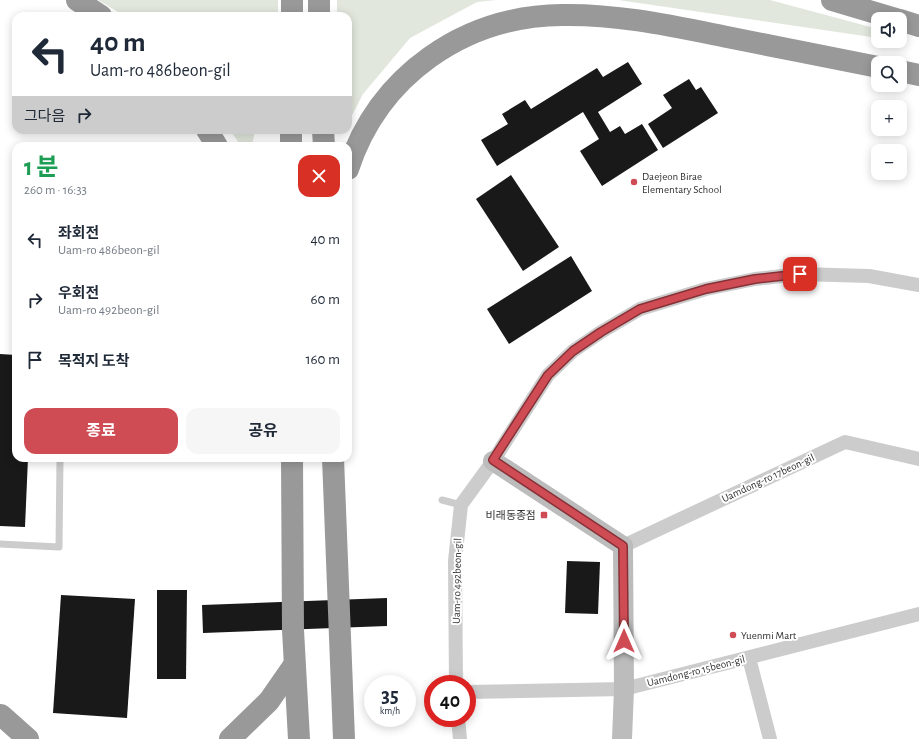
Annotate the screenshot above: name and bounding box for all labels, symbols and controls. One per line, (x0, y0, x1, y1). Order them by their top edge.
map controls (871, 12, 907, 180)
button: sound (871, 12, 907, 48)
icon: left (24, 28, 76, 80)
text: 40 m (90, 29, 146, 57)
button: search (871, 56, 907, 92)
text: Uam-ro 486beon-gil (90, 62, 231, 80)
button: + (871, 100, 907, 136)
icon: right (73, 104, 95, 126)
text: 그다음 (24, 109, 65, 124)
button: − (871, 144, 907, 180)
button: close (298, 155, 340, 197)
text: 1 분 (24, 156, 58, 180)
place label: Daejeon Birae Elementary School (642, 171, 722, 195)
marker: Daejeon Birae Elementary School (629, 177, 639, 187)
text: 260 m · 16:33 (24, 184, 87, 197)
text: 좌회전 (58, 226, 99, 241)
icon: left (24, 229, 46, 251)
text: 40 m (310, 232, 340, 247)
text: Uam-ro 486beon-gil (58, 244, 160, 257)
pin (783, 257, 817, 291)
icon: arrive (789, 263, 811, 285)
text: 우회전 (58, 286, 99, 301)
icon: right (24, 289, 46, 311)
text: 60 m (311, 292, 340, 307)
text: Uam-ro 492beon-gil (58, 304, 159, 317)
icon: arrive (24, 349, 46, 371)
text: 160 m (305, 352, 340, 367)
text: 목적지 도착 (58, 354, 129, 369)
button: 종료 (24, 408, 178, 454)
button: 공유 (186, 408, 340, 454)
street label: Uamdong-ro 17beon-gil (720, 452, 816, 504)
place label: 비래동종점 (485, 510, 536, 521)
marker: 비래동종점 (539, 510, 549, 520)
street label: Uam-ro 492beon-gil (451, 538, 463, 624)
position arrow (603, 620, 645, 662)
marker: Yuenmi Mart (728, 630, 738, 640)
place label: Yuenmi Mart (741, 630, 797, 641)
street label: Uamdong-ro 15beon-gil (646, 653, 746, 689)
speed limit sign: 40 (424, 675, 476, 727)
text: 35 (381, 686, 399, 706)
text: km/h (380, 706, 400, 716)

